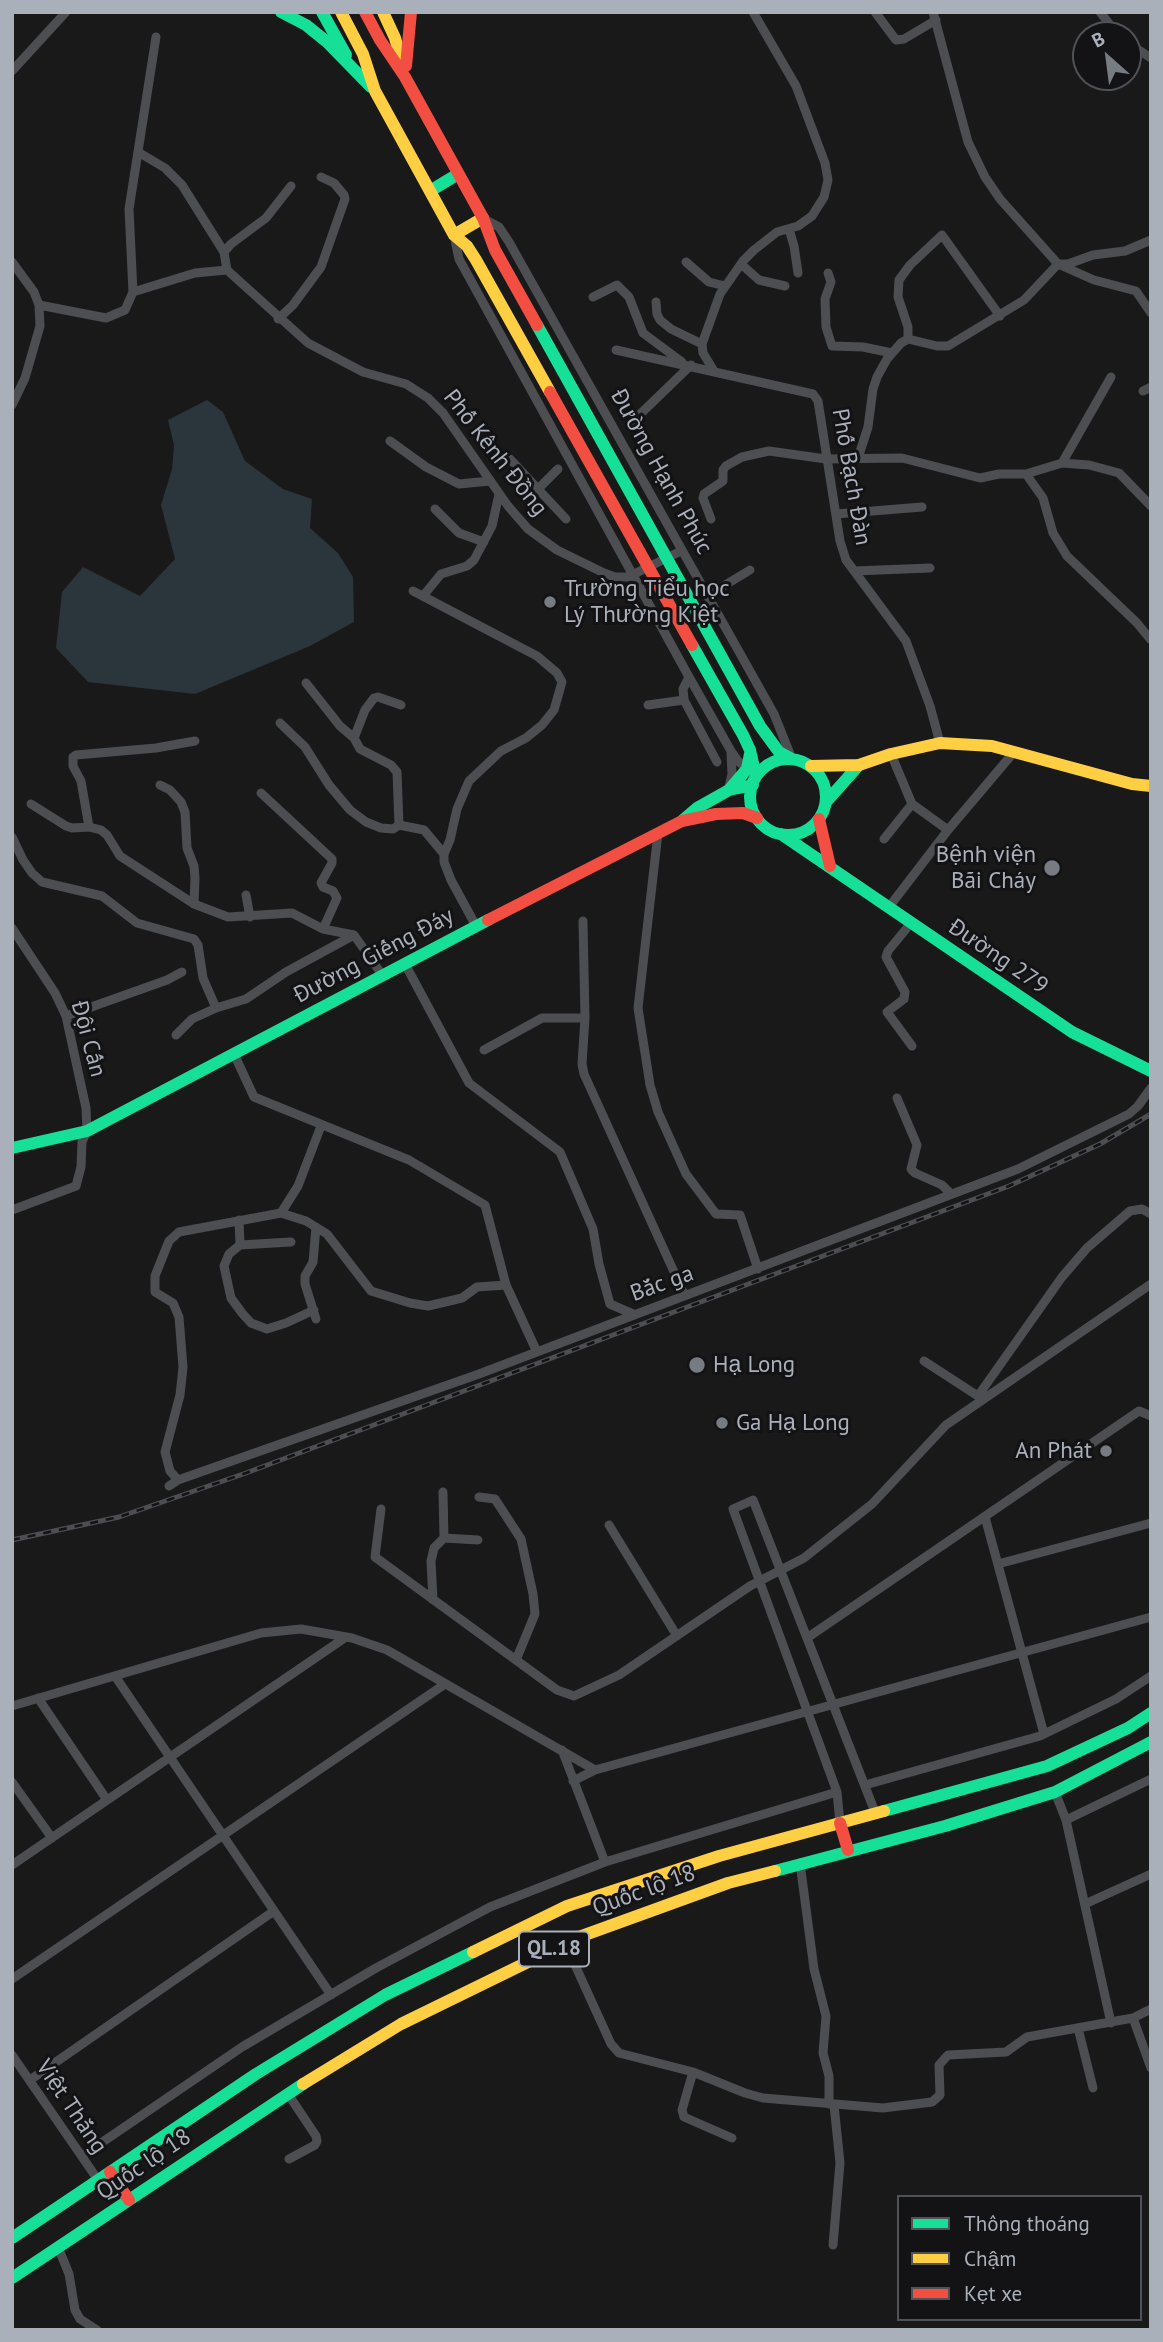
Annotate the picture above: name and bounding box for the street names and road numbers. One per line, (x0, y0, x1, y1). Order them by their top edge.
street label: Phố Kênh Đồng (437, 384, 553, 522)
street label: Đường Hạnh Phúc (604, 385, 718, 559)
street label: Phố Bạch Đàn (825, 406, 877, 548)
street label: Đường Giếng Đáy (289, 902, 459, 1010)
street label: Đường 279 (943, 914, 1053, 1000)
street label: Đội Cấn (65, 998, 111, 1080)
street label: Bắc ga (627, 1260, 697, 1308)
street label: Quốc lộ 18 (589, 1860, 699, 1922)
road number: QL.18 (519, 1932, 589, 1966)
street label: Việt Thắng (29, 2055, 113, 2159)
street label: Quốc lộ 18 (92, 2123, 196, 2207)

